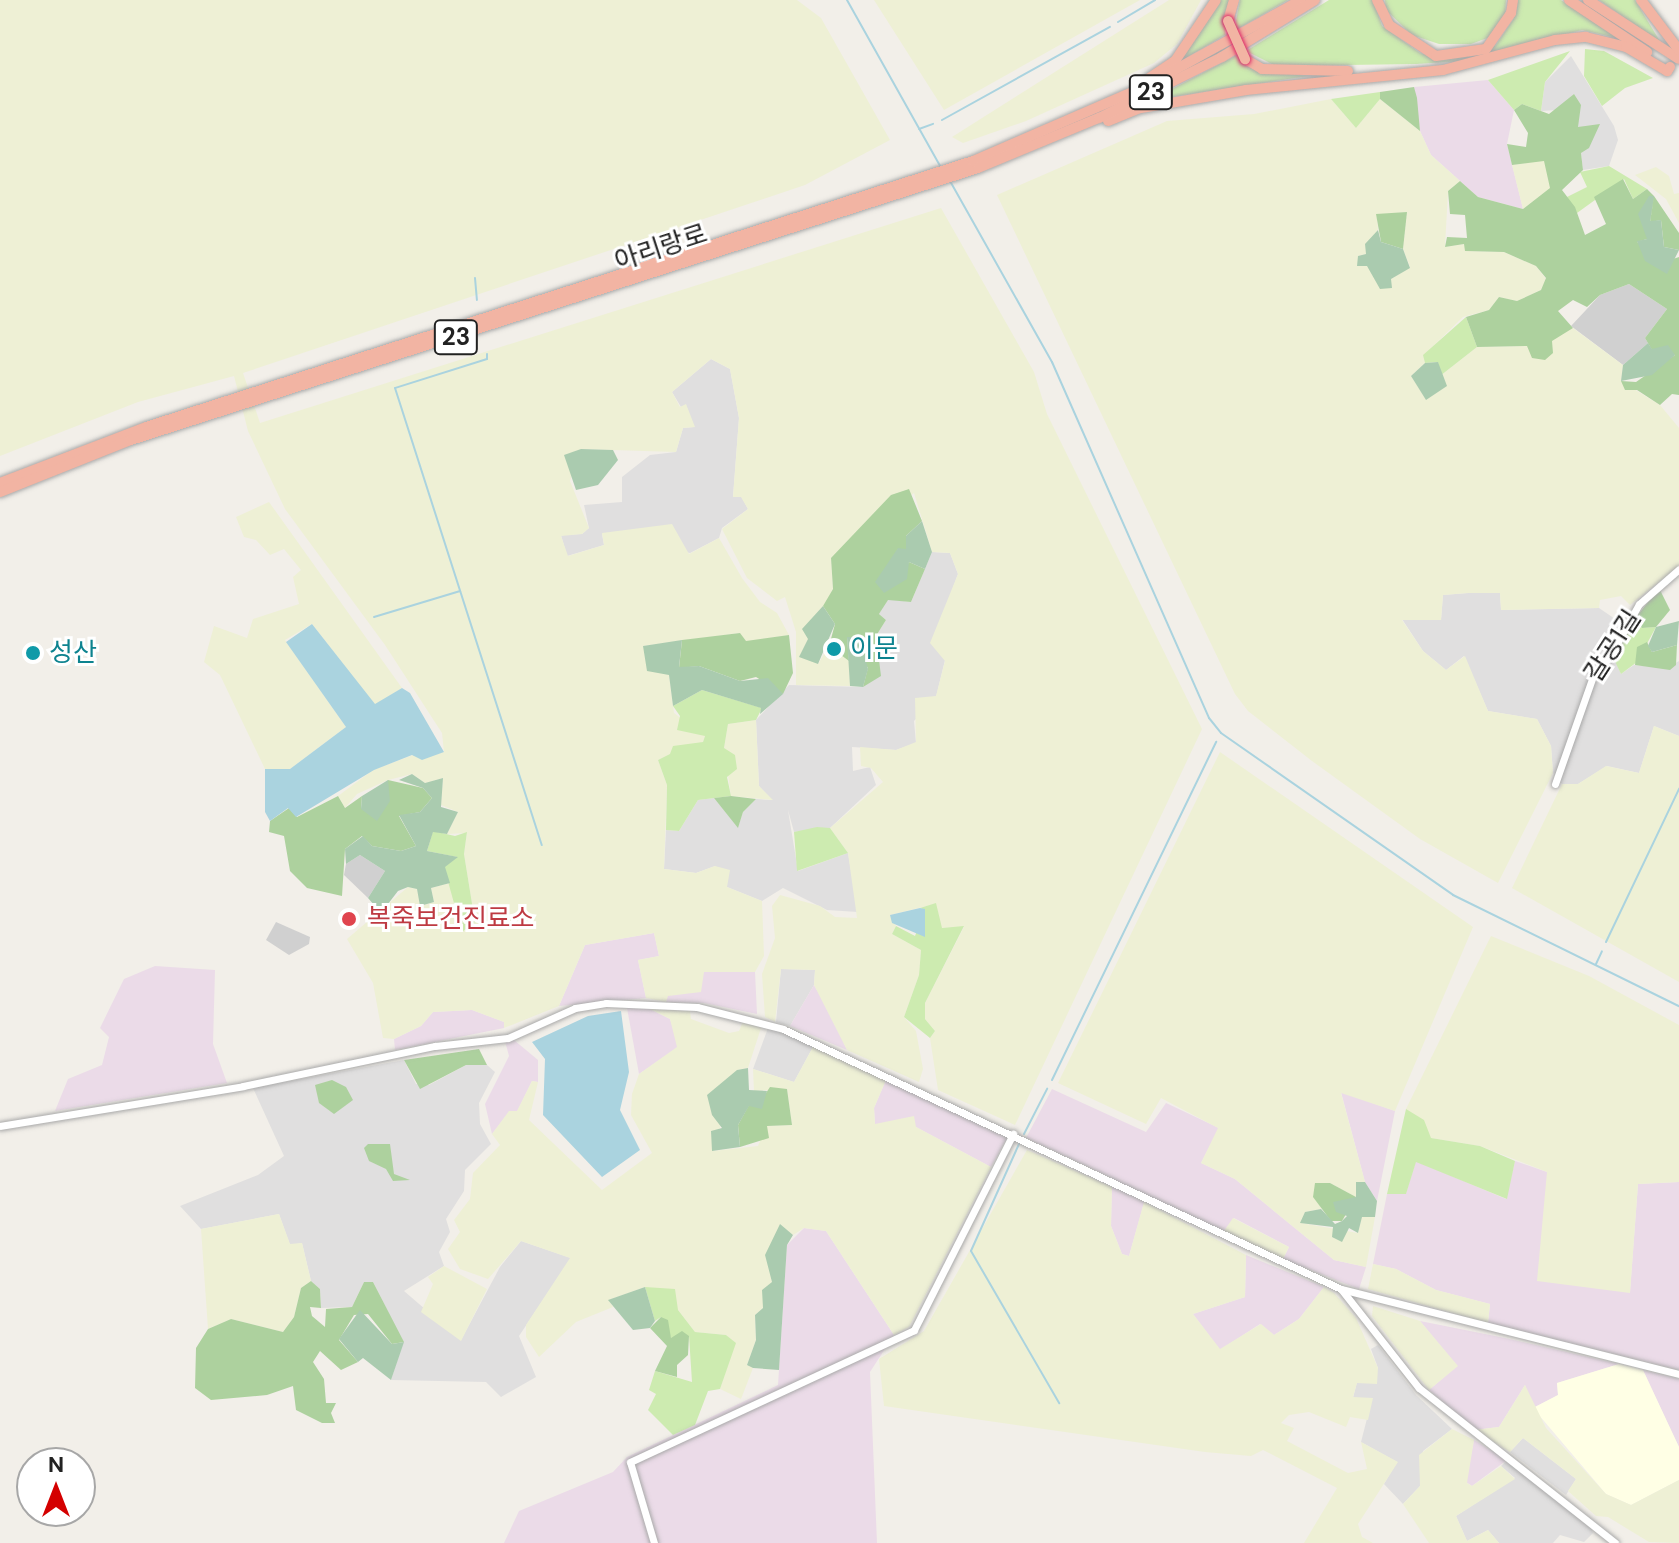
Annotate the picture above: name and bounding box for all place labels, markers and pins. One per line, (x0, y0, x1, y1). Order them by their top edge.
place label: 이문 (850, 633, 898, 665)
place label: 성산 (49, 637, 97, 669)
marker: 이문 (825, 640, 843, 658)
marker: 성산 (24, 644, 42, 662)
place label: 복죽보건진료소 (367, 903, 534, 935)
marker: 복죽보건진료소 (338, 908, 360, 930)

